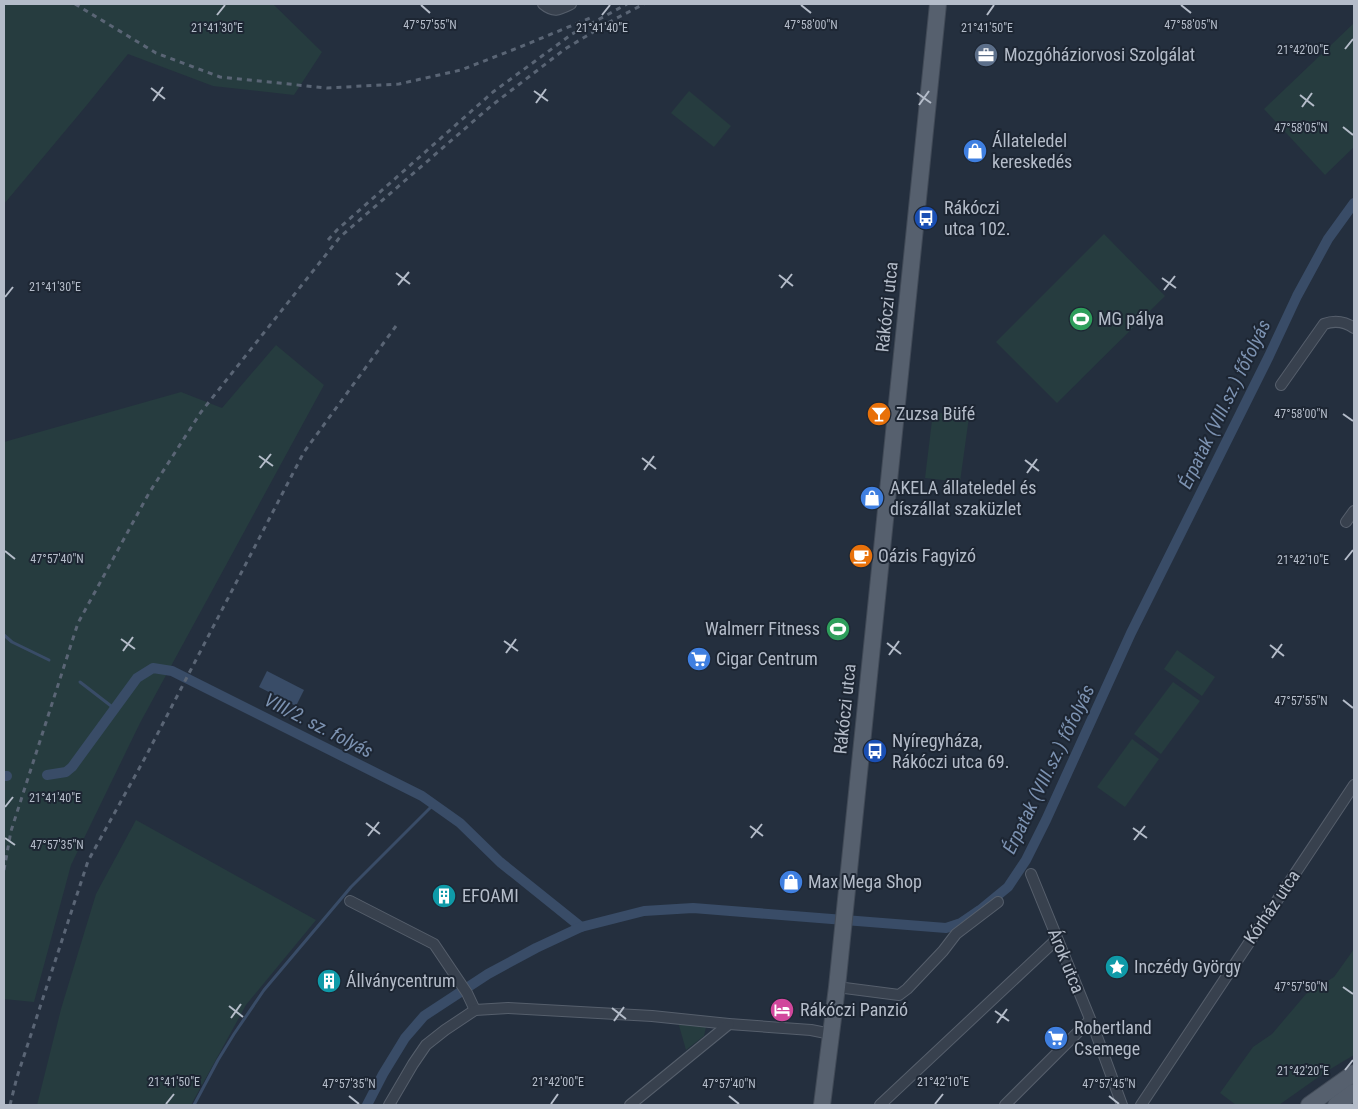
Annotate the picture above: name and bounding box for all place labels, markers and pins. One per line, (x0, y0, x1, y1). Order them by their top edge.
office icon: Mozgóháziorvosi Szolgálat (973, 42, 999, 68)
place label: Mozgóháziorvosi Szolgálat (1004, 44, 1195, 65)
place label: Állateledel kereskedés (992, 130, 1072, 172)
shop icon: Állateledel kereskedés (962, 138, 988, 164)
place label: Rákóczi utca 102. (944, 197, 1011, 239)
bus stop icon: Rákóczi utca 102. (913, 205, 939, 231)
sports icon: MG pálya (1068, 306, 1094, 332)
place label: MG pálya (1098, 308, 1164, 329)
bar icon: Zuzsa Büfé (866, 401, 892, 427)
place label: Zuzsa Büfé (896, 403, 975, 424)
place label: AKELA állateledel és díszállat szaküzlet (890, 477, 1037, 519)
shop icon: AKELA állateledel és díszállat szaküzlet (859, 485, 885, 511)
cafe icon: Oázis Fagyizó (848, 543, 874, 569)
place label: Oázis Fagyizó (878, 545, 976, 566)
sports icon: Walmerr Fitness (825, 616, 851, 642)
place label: Walmerr Fitness (705, 618, 820, 639)
supermarket icon: Cigar Centrum (686, 646, 712, 672)
place label: Cigar Centrum (716, 648, 818, 669)
place label: Nyíregyháza, Rákóczi utca 69. (892, 730, 1009, 772)
bus stop icon: Nyíregyháza, Rákóczi utca 69. (862, 738, 888, 764)
shop icon: Max Mega Shop (778, 869, 804, 895)
place label: Max Mega Shop (808, 871, 922, 892)
building icon: EFOAMI (431, 883, 457, 909)
place label: EFOAMI (462, 885, 519, 906)
place icon: Inczédy György (1104, 954, 1130, 980)
place label: Inczédy György (1134, 956, 1242, 977)
building icon: Állványcentrum (316, 968, 342, 994)
place label: Állványcentrum (346, 970, 455, 991)
hotel icon: Rákóczi Panzió (769, 997, 795, 1023)
place label: Rákóczi Panzió (800, 999, 908, 1020)
place label: Robertland Csemege (1074, 1017, 1152, 1059)
supermarket icon: Robertland Csemege (1043, 1025, 1069, 1051)

